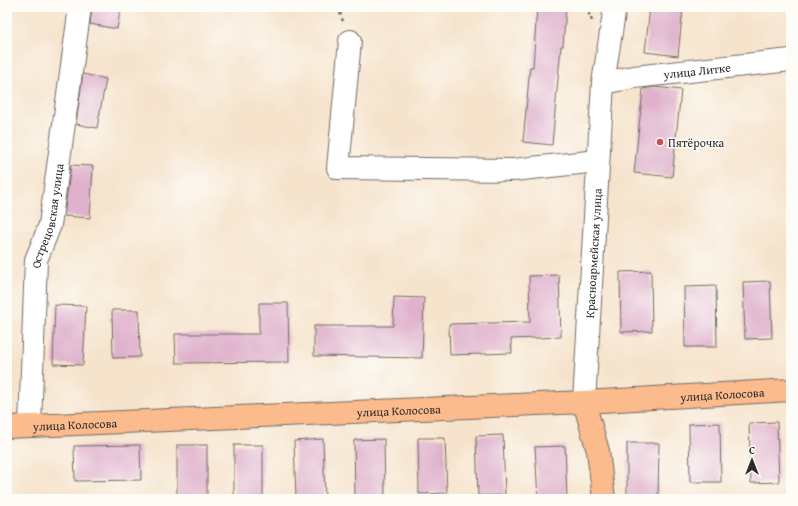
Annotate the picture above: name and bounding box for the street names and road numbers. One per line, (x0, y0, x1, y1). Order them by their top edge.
street label: улица Литке (662, 58, 732, 82)
street label: Острецовская улица (27, 162, 67, 268)
street label: Красноармейская улица (581, 188, 605, 319)
street label: улица Колосова (679, 383, 765, 405)
street label: улица Колосова (355, 400, 441, 420)
street label: улица Колосова (31, 414, 118, 434)

